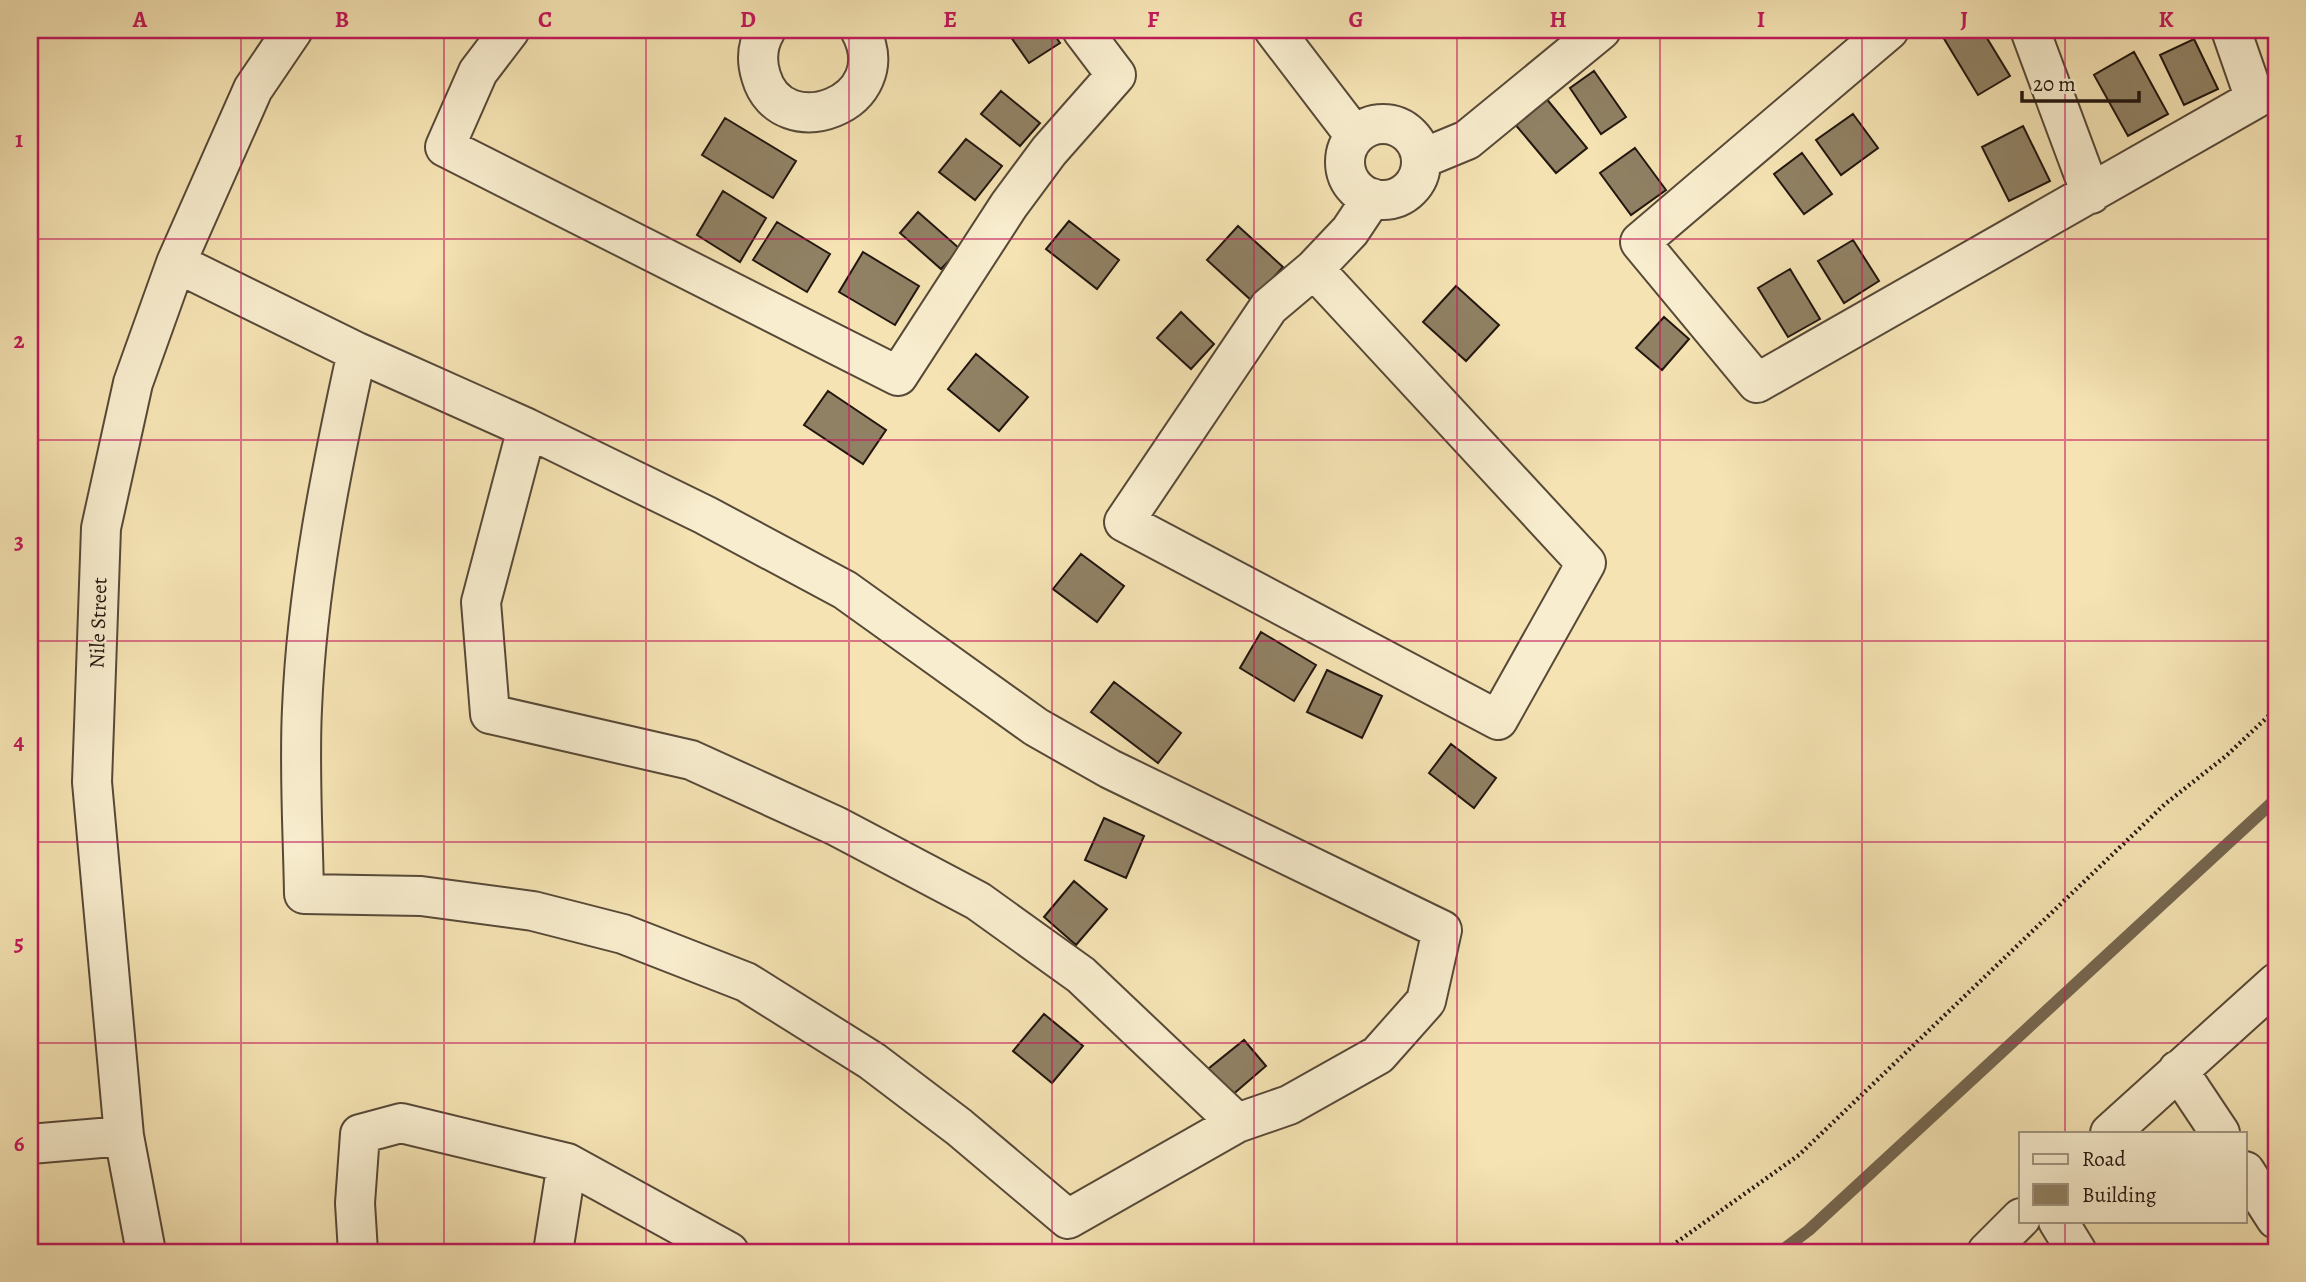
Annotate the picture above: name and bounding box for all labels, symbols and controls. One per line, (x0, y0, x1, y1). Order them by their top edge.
text: A (132, 4, 148, 35)
text: B (335, 4, 349, 35)
text: C (538, 4, 552, 35)
text: D (740, 4, 756, 35)
text: E (943, 4, 957, 35)
text: F (1147, 4, 1160, 35)
text: G (1348, 4, 1364, 35)
text: H (1549, 4, 1567, 35)
text: I (1757, 4, 1765, 35)
text: J (1960, 4, 1968, 35)
text: K (2158, 4, 2174, 35)
scale bar (2022, 60, 2140, 104)
text: 20 m (2033, 70, 2076, 98)
text: 1 (15, 124, 23, 155)
text: 2 (13, 325, 25, 356)
text: 3 (14, 526, 24, 557)
street label: Nile Street (82, 577, 114, 669)
text: 4 (14, 726, 25, 757)
text: 5 (14, 927, 24, 958)
text: 6 (14, 1128, 25, 1159)
legend (2019, 1132, 2246, 1222)
text: Road (2082, 1145, 2126, 1173)
text: Building (2082, 1181, 2157, 1209)

